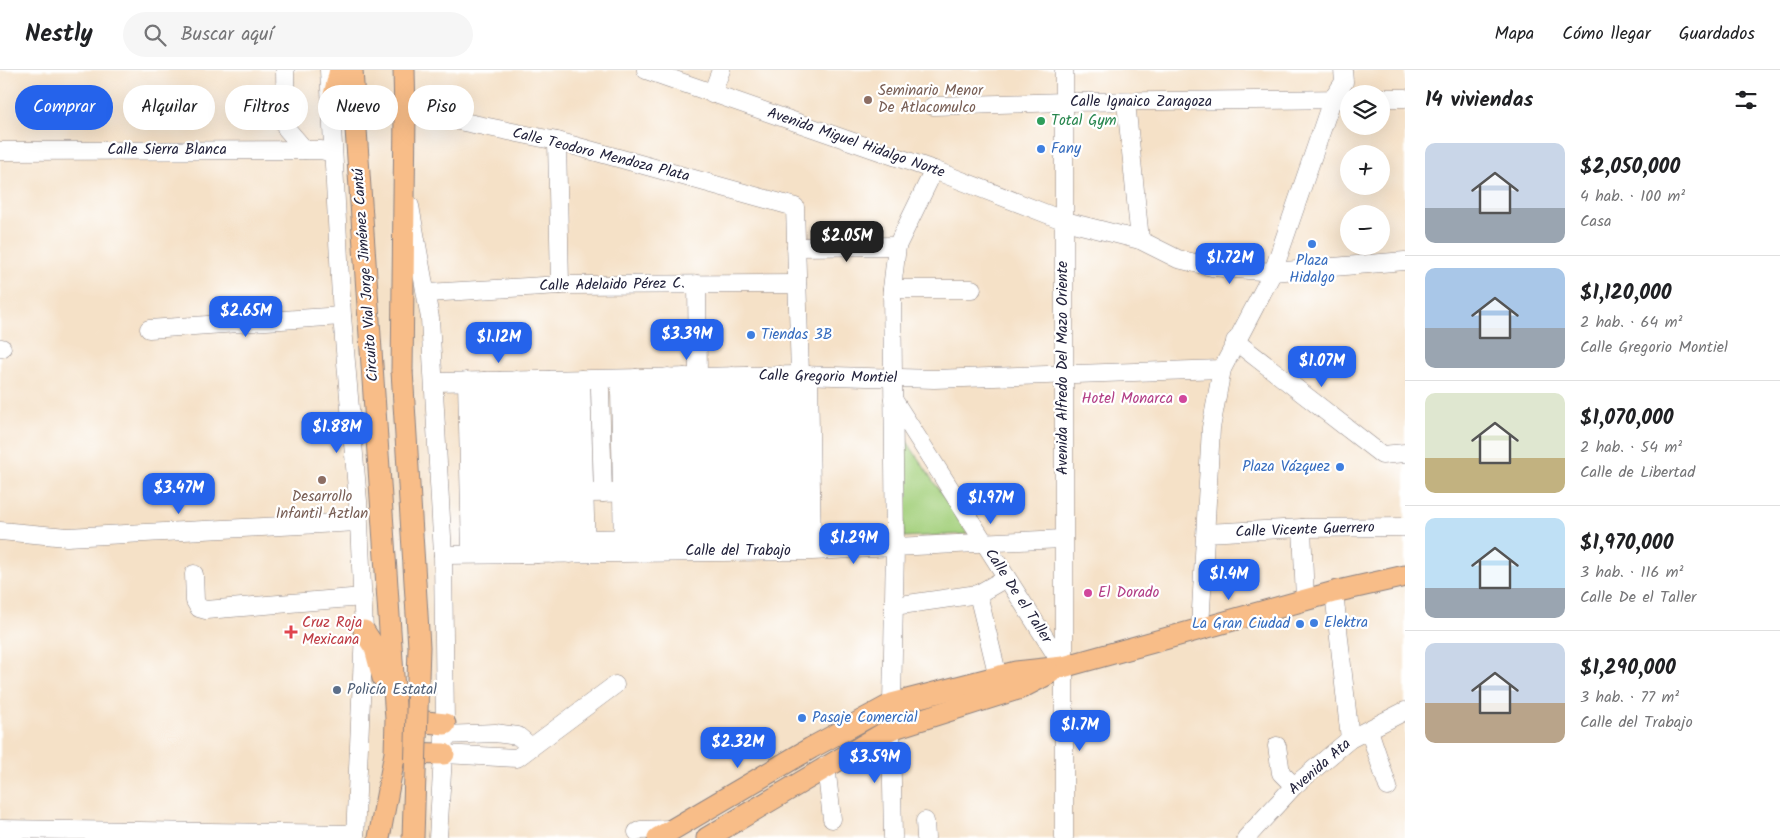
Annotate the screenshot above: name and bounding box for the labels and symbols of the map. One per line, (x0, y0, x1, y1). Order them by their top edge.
place label: Seminario Menor De Atlacomulco (878, 79, 984, 120)
street label: Calle Ignaico Zaragoza (1070, 90, 1212, 114)
marker: Seminario Menor De Atlacomulco (862, 94, 874, 106)
street label: Avenida Miguel Hidalgo Norte (764, 101, 948, 185)
place label: Total Gym (1051, 109, 1117, 133)
marker: Total Gym (1035, 115, 1047, 127)
street label: Calle Teodoro Mendoza Plata (510, 121, 692, 189)
place label: Fany (1051, 137, 1082, 161)
street label: Calle Sierra Blanca (107, 138, 227, 162)
marker: Fany (1035, 143, 1047, 155)
street label: Circuito Vial Jorge Jiménez Cantú (347, 167, 385, 383)
pin: $2.05M (806, 220, 888, 263)
marker: Plaza Hidalgo (1306, 238, 1318, 250)
pin: $1.72M (1189, 242, 1271, 285)
place label: Plaza Hidalgo (1289, 249, 1335, 290)
street label: Avenida Alfredo Del Mazo Oriente (1051, 261, 1075, 475)
street label: Calle Adelaido Pérez C. (539, 272, 685, 298)
pin: $2.65M (205, 296, 287, 338)
pin: $3.39M (646, 318, 728, 361)
pin: $1.12M (458, 322, 540, 364)
place label: Tiendas 3B (761, 323, 832, 347)
marker: Tiendas 3B (745, 329, 757, 341)
pin: $1.07M (1281, 346, 1363, 388)
street label: Calle Gregorio Montiel (758, 364, 898, 390)
place label: Hotel Monarca (1082, 387, 1173, 411)
marker: Hotel Monarca (1177, 393, 1189, 405)
pin: $1.88M (296, 412, 378, 454)
place label: Plaza Vázquez (1242, 455, 1330, 479)
marker: Plaza Vázquez (1334, 461, 1346, 473)
pin: $3.47M (138, 472, 220, 515)
marker: Desarrollo Infantil Aztlan (316, 474, 328, 486)
pin: $1.97M (950, 482, 1032, 525)
place label: Desarrollo Infantil Aztlan (276, 485, 368, 526)
street label: Calle Vicente Guerrero (1235, 516, 1375, 544)
pin: $1.29M (813, 522, 895, 565)
street label: Calle del Trabajo (685, 539, 791, 563)
street label: Calle De el Taller (978, 544, 1058, 649)
pin: $1.4M (1194, 558, 1264, 601)
place label: El Dorado (1098, 581, 1159, 605)
marker: El Dorado (1082, 587, 1094, 599)
place label: Cruz Roja Mexicana (302, 611, 362, 652)
place label: Elektra (1324, 611, 1368, 635)
place label: La Gran Ciudad (1192, 612, 1291, 636)
marker: Elektra (1308, 617, 1320, 629)
marker: La Gran Ciudad (1294, 618, 1306, 630)
marker: Cruz Roja Mexicana (284, 625, 298, 639)
place label: Policía Estatal (347, 678, 437, 702)
marker: Policía Estatal (331, 684, 343, 696)
place label: Pasaje Comercial (812, 706, 918, 730)
pin: $1.7M (1045, 710, 1115, 752)
marker: Pasaje Comercial (796, 712, 808, 724)
pin: $2.32M (697, 726, 779, 769)
street label: Avenida Ata (1283, 733, 1357, 801)
pin: $3.59M (834, 742, 916, 784)

